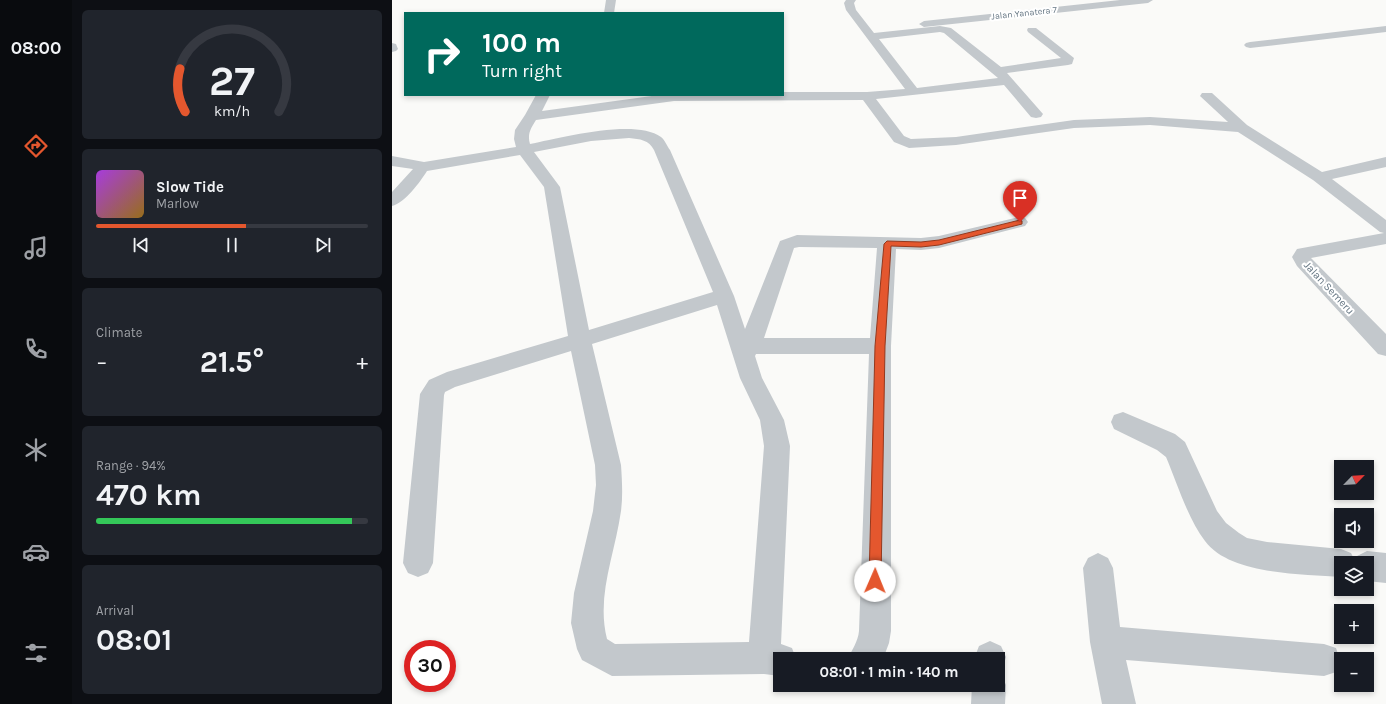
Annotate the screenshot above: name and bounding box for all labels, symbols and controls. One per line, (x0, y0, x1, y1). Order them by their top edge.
street label: Jalan Yanatera 7 (991, 5, 1058, 21)
text: 100 m (482, 26, 561, 59)
icon: right (416, 28, 468, 80)
text: 08:00 (11, 37, 61, 59)
text: 27 (209, 57, 255, 105)
text: Turn right (482, 60, 562, 82)
text: km/h (214, 103, 250, 120)
icon: directions (22, 132, 50, 160)
text: Slow Tide (156, 178, 224, 196)
pin (1003, 181, 1037, 222)
icon: arrive (1009, 187, 1031, 209)
text: Marlow (156, 196, 199, 211)
icon: music (22, 234, 50, 262)
icon: previous (130, 234, 152, 256)
icon: pause (221, 234, 243, 256)
icon: next (312, 234, 334, 256)
street label: Jalan Semeru (1301, 259, 1357, 317)
text: Climate (96, 325, 142, 340)
icon: phone (22, 335, 50, 363)
text: 21.5° (200, 344, 264, 380)
text: − (96, 349, 108, 375)
text: + (356, 349, 368, 375)
icon: climate (22, 436, 50, 464)
text: Range · 94% (96, 458, 166, 473)
north arrow (1334, 460, 1374, 500)
map controls (1334, 460, 1374, 692)
text: 470 km (96, 477, 202, 513)
button: sound (1334, 508, 1374, 548)
icon: car (22, 538, 50, 566)
button: layers (1334, 556, 1374, 596)
position arrow (854, 560, 896, 602)
text: Arrival (96, 603, 134, 618)
button: + (1334, 604, 1374, 644)
text: 08:01 (96, 622, 172, 658)
icon: filters (22, 639, 50, 667)
speed limit sign: 30 (404, 640, 456, 692)
button: − (1334, 652, 1374, 692)
text: 08:01 · 1 min · 140 m (819, 663, 959, 681)

